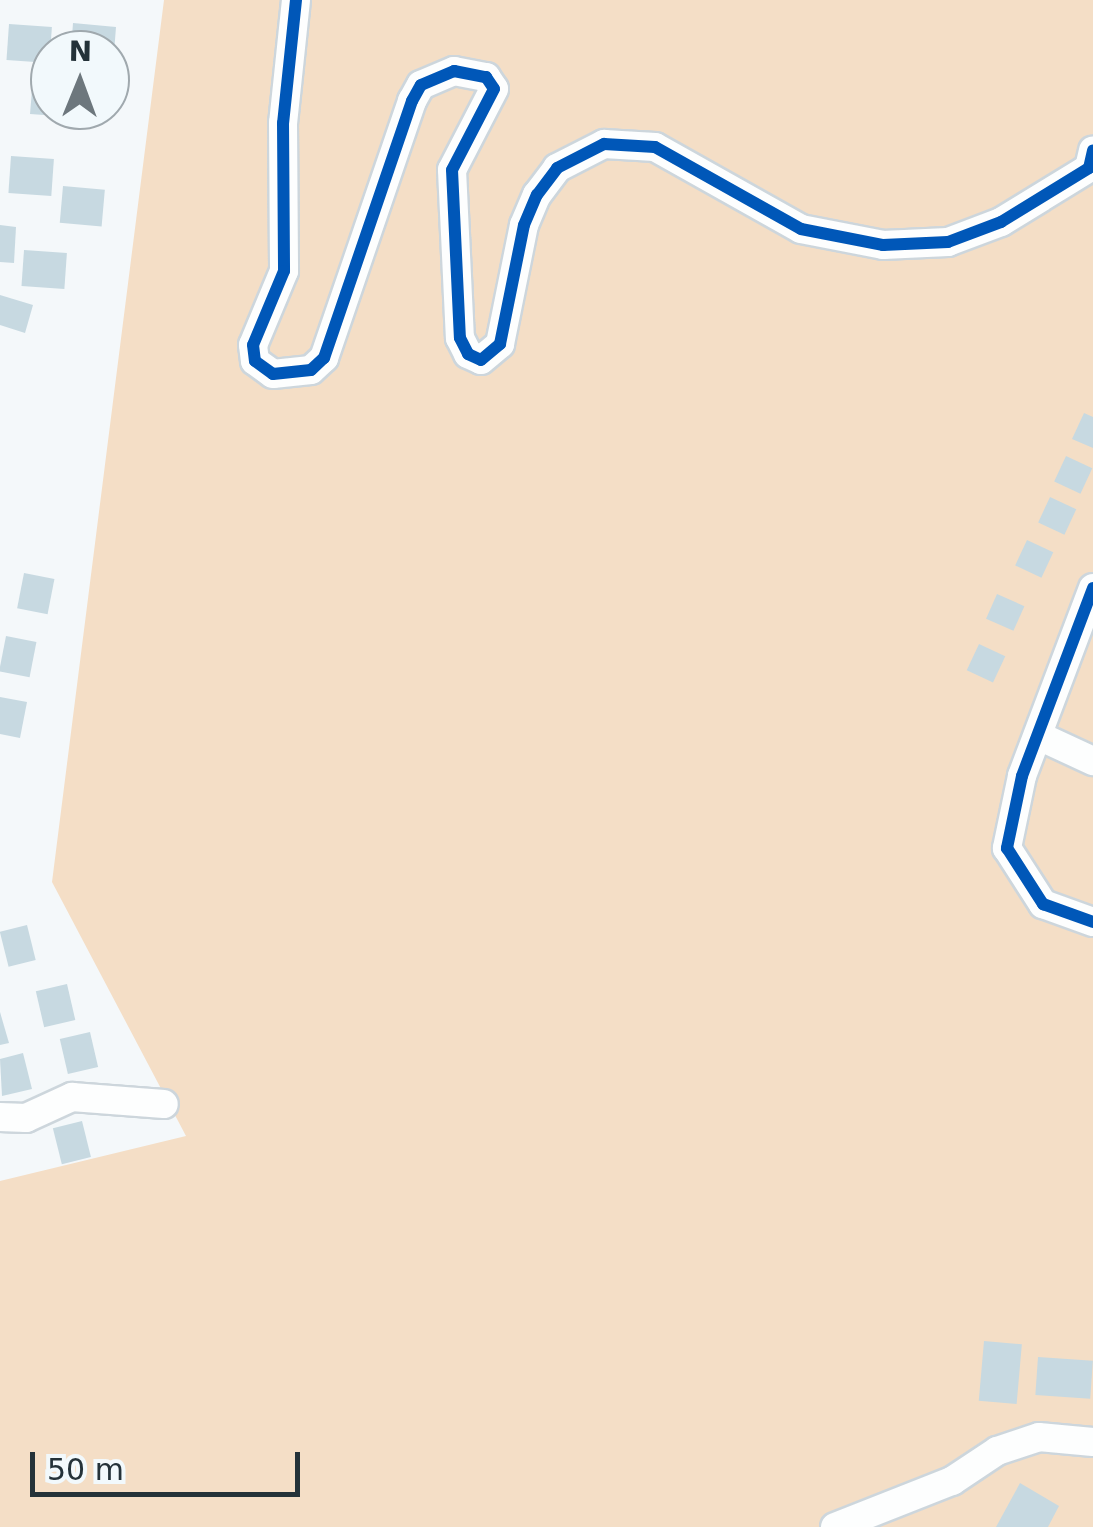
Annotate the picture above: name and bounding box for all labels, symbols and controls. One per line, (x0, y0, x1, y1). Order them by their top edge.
north arrow (30, 30, 130, 130)
text: N (68, 35, 93, 68)
scale bar (35, 1432, 305, 1494)
text: 50 m (47, 1452, 124, 1487)

